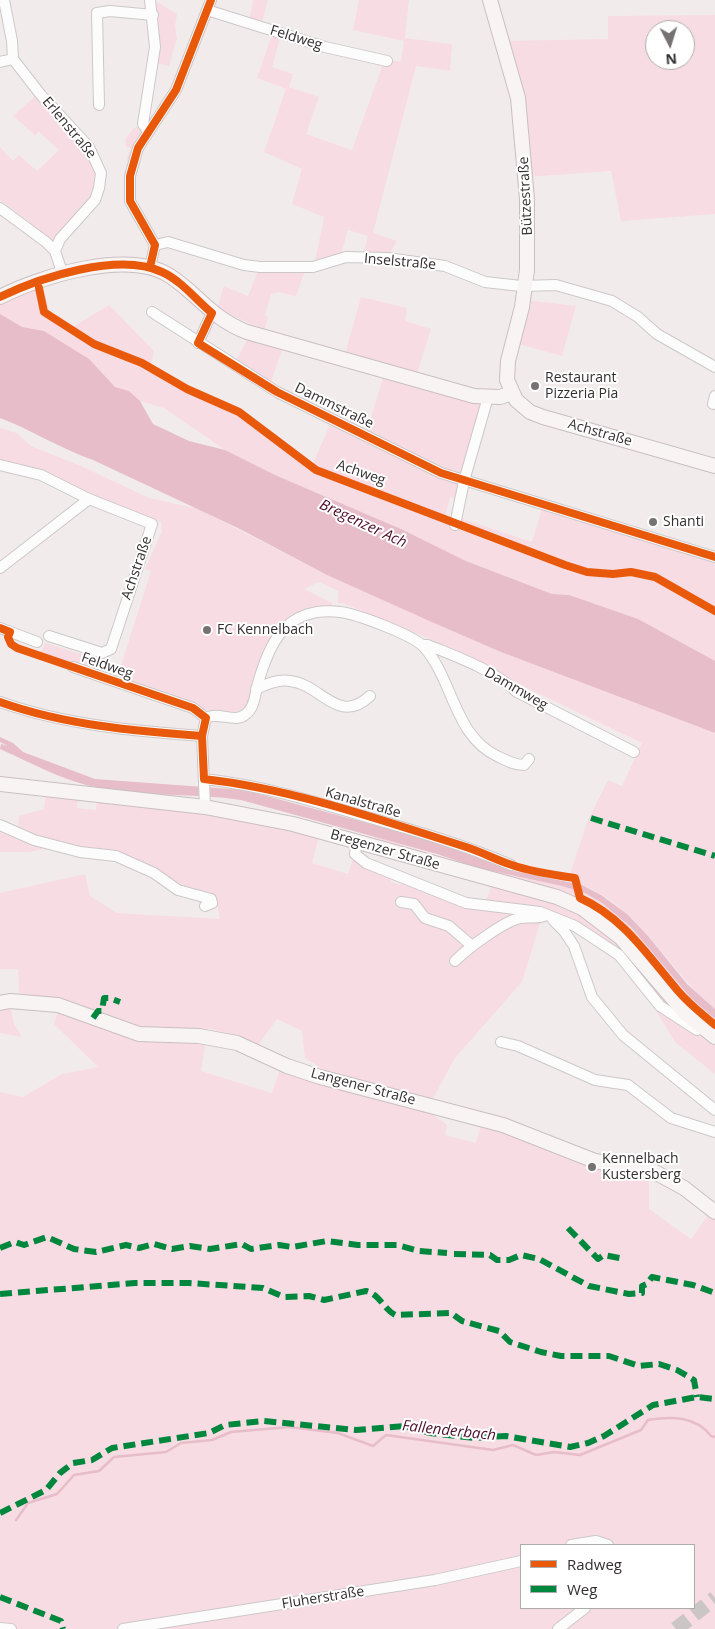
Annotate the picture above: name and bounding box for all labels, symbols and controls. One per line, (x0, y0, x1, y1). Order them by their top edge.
north arrow (645, 20, 695, 70)
street label: Feldweg (268, 22, 324, 54)
text: N (665, 49, 678, 69)
street label: Erlenstraße (38, 94, 100, 162)
street label: Bützestraße (516, 156, 536, 236)
street label: Inselstraße (363, 250, 437, 274)
place label: Restaurant Pizzeria Pia (545, 370, 618, 402)
street label: Dammstraße (292, 380, 376, 432)
marker: Restaurant Pizzeria Pia (529, 380, 541, 392)
street label: Achstraße (566, 416, 634, 450)
street label: Achweg (334, 457, 388, 489)
water label: Bregenzer Ach (317, 496, 409, 552)
place label: Shanti (663, 514, 704, 530)
marker: Shanti (647, 516, 659, 528)
street label: Achstraße (118, 534, 156, 602)
place label: FC Kennelbach (217, 622, 313, 638)
marker: FC Kennelbach (201, 624, 213, 636)
street label: Feldweg (79, 649, 135, 683)
street label: Dammweg (481, 664, 551, 714)
street label: Kanalstraße (323, 784, 403, 822)
street label: Bregenzer Straße (328, 826, 442, 874)
street label: Langener Straße (309, 1065, 417, 1109)
place label: Kennelbach Kustersberg (602, 1151, 681, 1184)
marker: Kennelbach Kustersberg (586, 1161, 598, 1173)
water label: Fallenderbach (401, 1417, 497, 1445)
legend (520, 1544, 695, 1609)
text: Radweg (567, 1554, 622, 1574)
text: Weg (567, 1579, 597, 1599)
street label: Fluherstraße (281, 1583, 365, 1613)

